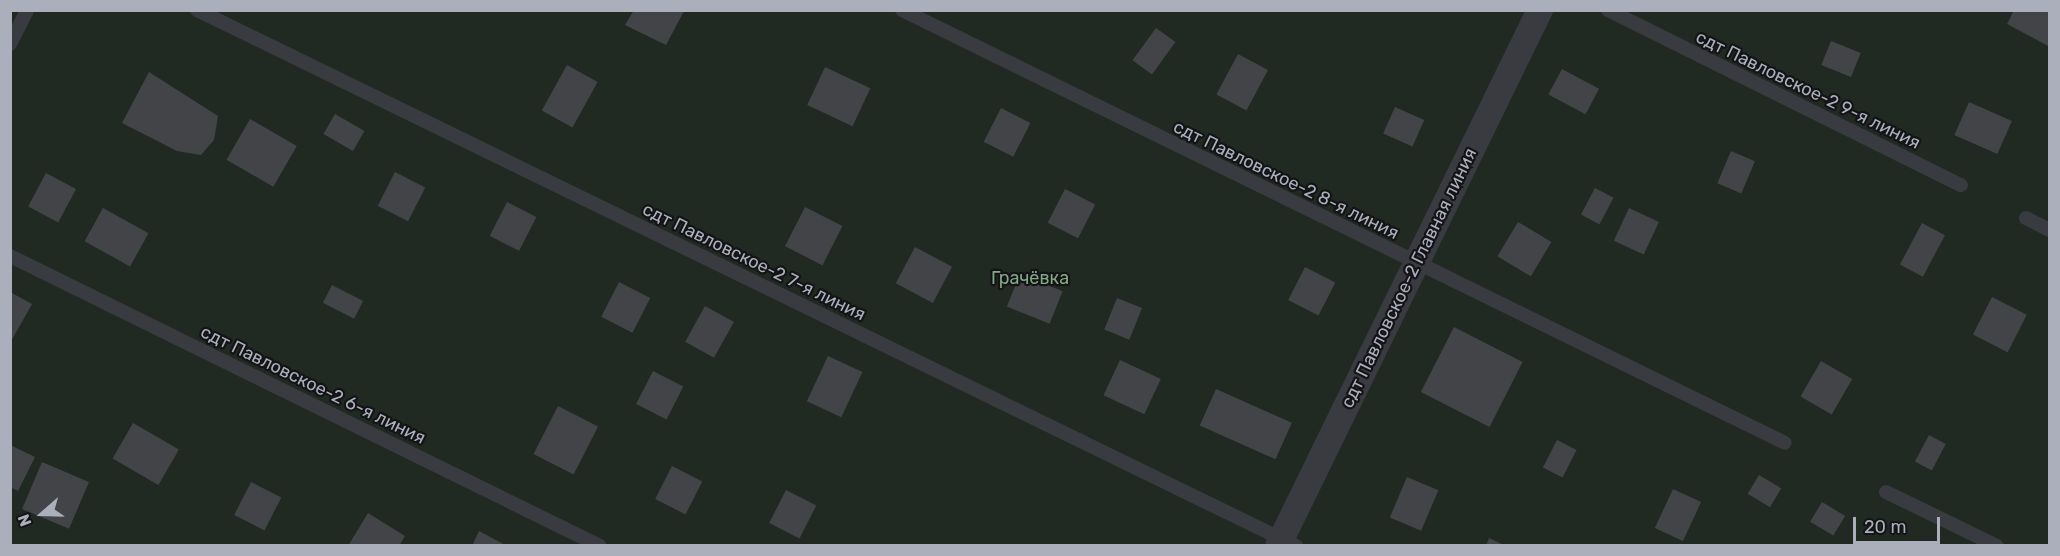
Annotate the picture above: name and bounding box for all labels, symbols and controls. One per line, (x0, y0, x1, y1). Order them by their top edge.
street label: сдт Павловское-2 9-я линия (1692, 26, 1924, 154)
street label: сдт Павловское-2 8-я линия (1170, 116, 1402, 244)
street label: сдт Павловское-2 Главная линия (1336, 144, 1482, 412)
street label: сдт Павловское-2 7-я линия (639, 199, 869, 325)
park label: Грачёвка (991, 267, 1069, 289)
street label: сдт Павловское-2 6-я линия (197, 321, 429, 449)
north arrow (12, 484, 72, 544)
scale bar (1856, 505, 1943, 543)
text: N (14, 512, 36, 529)
text: 20 m (1864, 516, 1906, 538)

